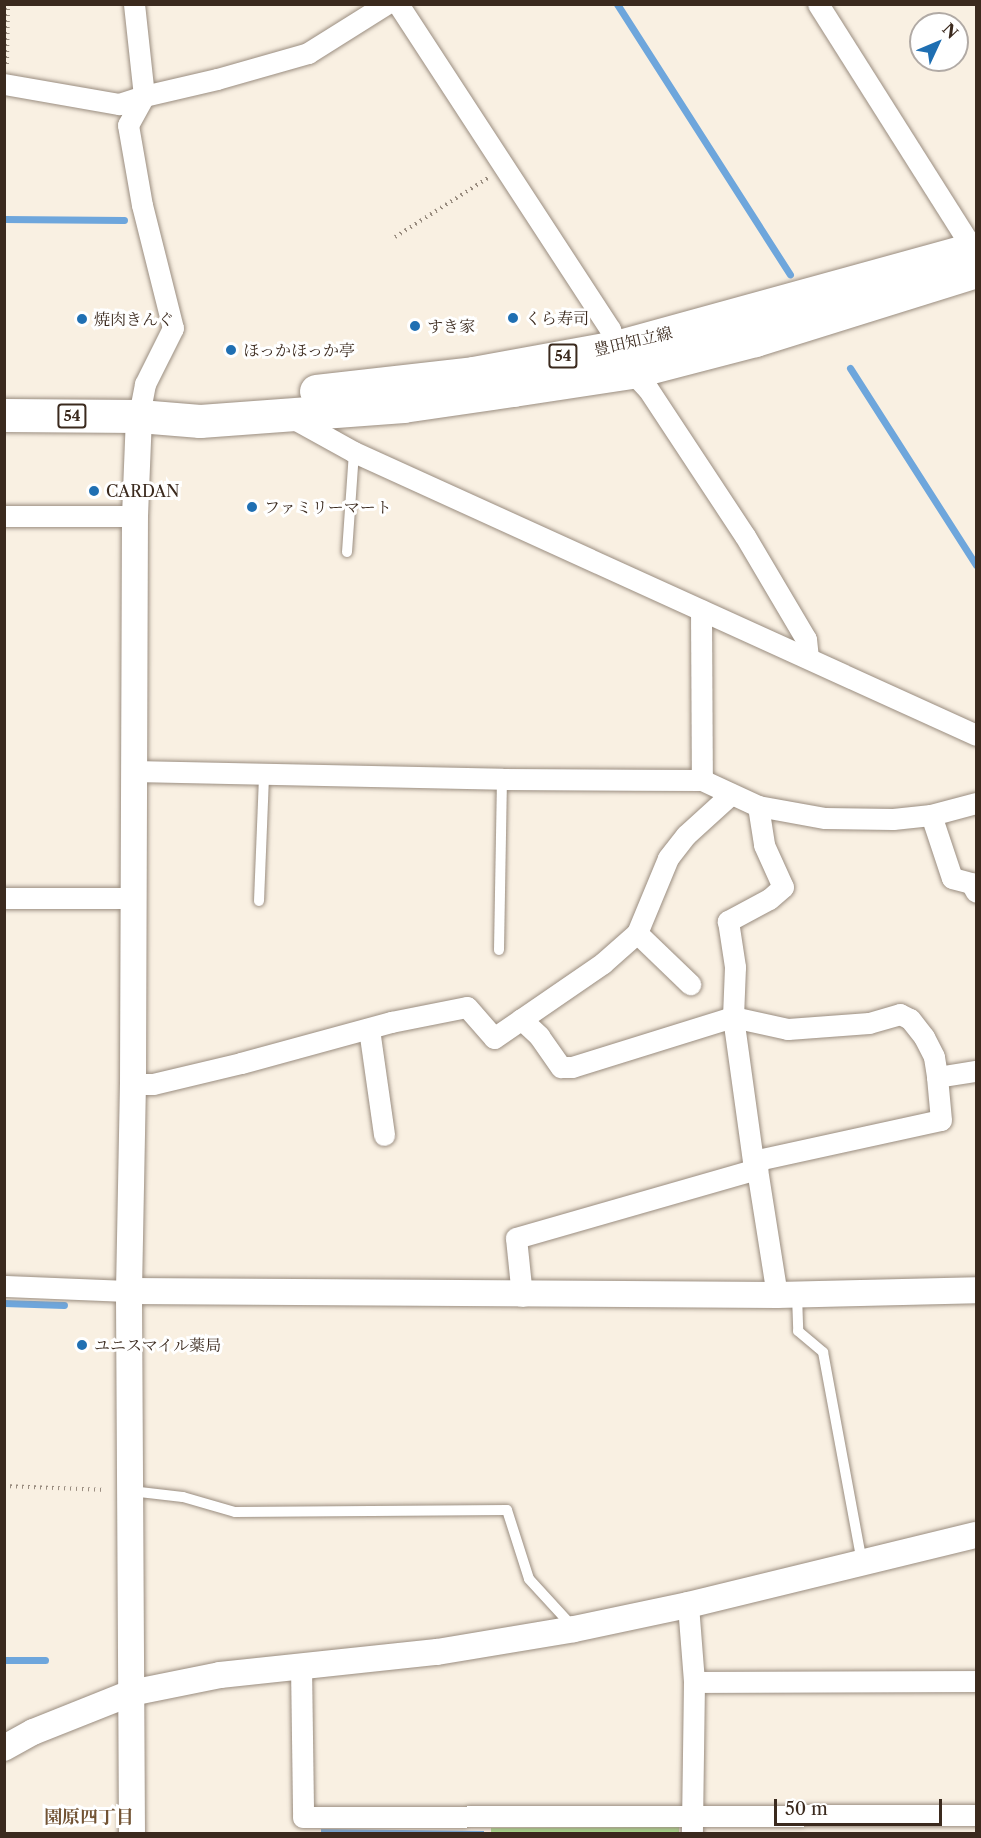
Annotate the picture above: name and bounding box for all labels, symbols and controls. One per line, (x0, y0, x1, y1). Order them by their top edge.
north arrow (909, 12, 969, 72)
text: N (938, 19, 963, 43)
place label: くら寿司 (525, 308, 589, 328)
place label: 焼肉きんぐ (94, 309, 174, 329)
marker: くら寿司 (506, 311, 520, 325)
marker: 焼肉きんぐ (75, 312, 89, 326)
place label: すき家 (427, 316, 475, 336)
marker: すき家 (408, 319, 422, 333)
street label: 豊田知立線 (592, 323, 674, 359)
place label: ほっかほっか亭 (243, 340, 355, 360)
marker: ほっかほっか亭 (224, 343, 238, 357)
road number: 54 (548, 344, 578, 368)
road number: 54 (57, 404, 87, 428)
place label: CARDAN (106, 481, 179, 501)
marker: CARDAN (87, 484, 101, 498)
place label: ファミリーマート (264, 497, 392, 517)
marker: ファミリーマート (245, 500, 259, 514)
place label: ユニスマイル薬局 (94, 1335, 222, 1355)
marker: ユニスマイル薬局 (75, 1338, 89, 1352)
scale bar (777, 1787, 945, 1825)
text: 50 m (785, 1798, 828, 1820)
district label: 園原四丁目 (44, 1806, 134, 1828)

